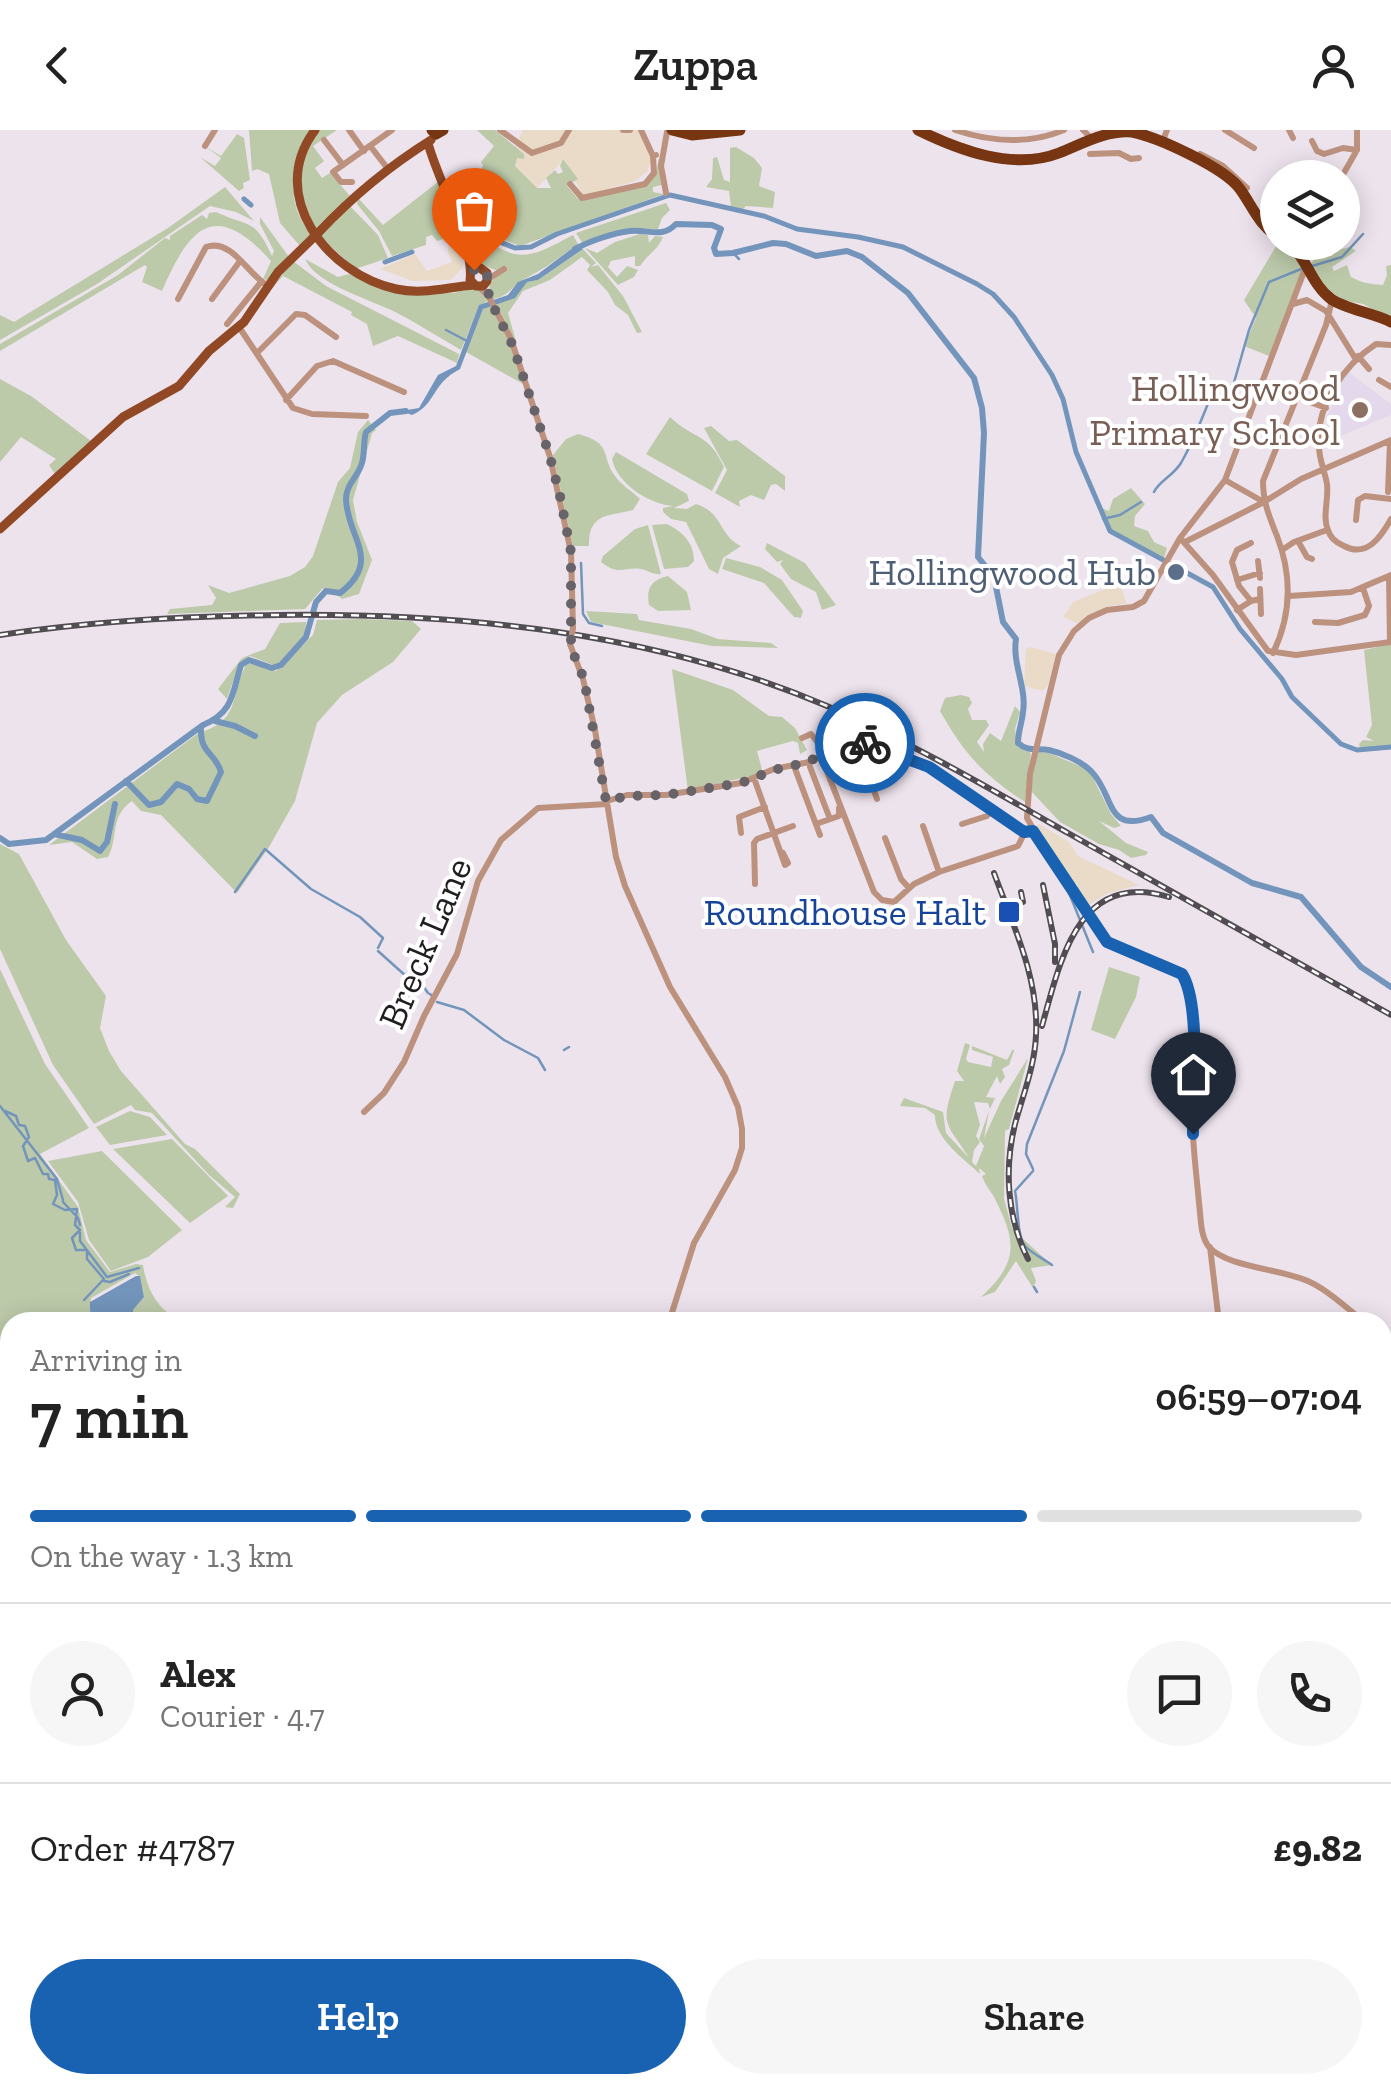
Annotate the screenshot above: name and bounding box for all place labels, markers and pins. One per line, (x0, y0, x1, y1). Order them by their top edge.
pin (432, 168, 517, 271)
place label: Hollingwood Primary School (1089, 365, 1340, 455)
marker: Hollingwood Primary School (1349, 399, 1371, 421)
place label: Hollingwood Hub (869, 549, 1156, 595)
marker: Hollingwood Hub (1165, 561, 1187, 583)
place label: Roundhouse Halt (703, 889, 986, 935)
marker: Roundhouse Halt (996, 899, 1022, 925)
pin (1151, 1032, 1236, 1135)

